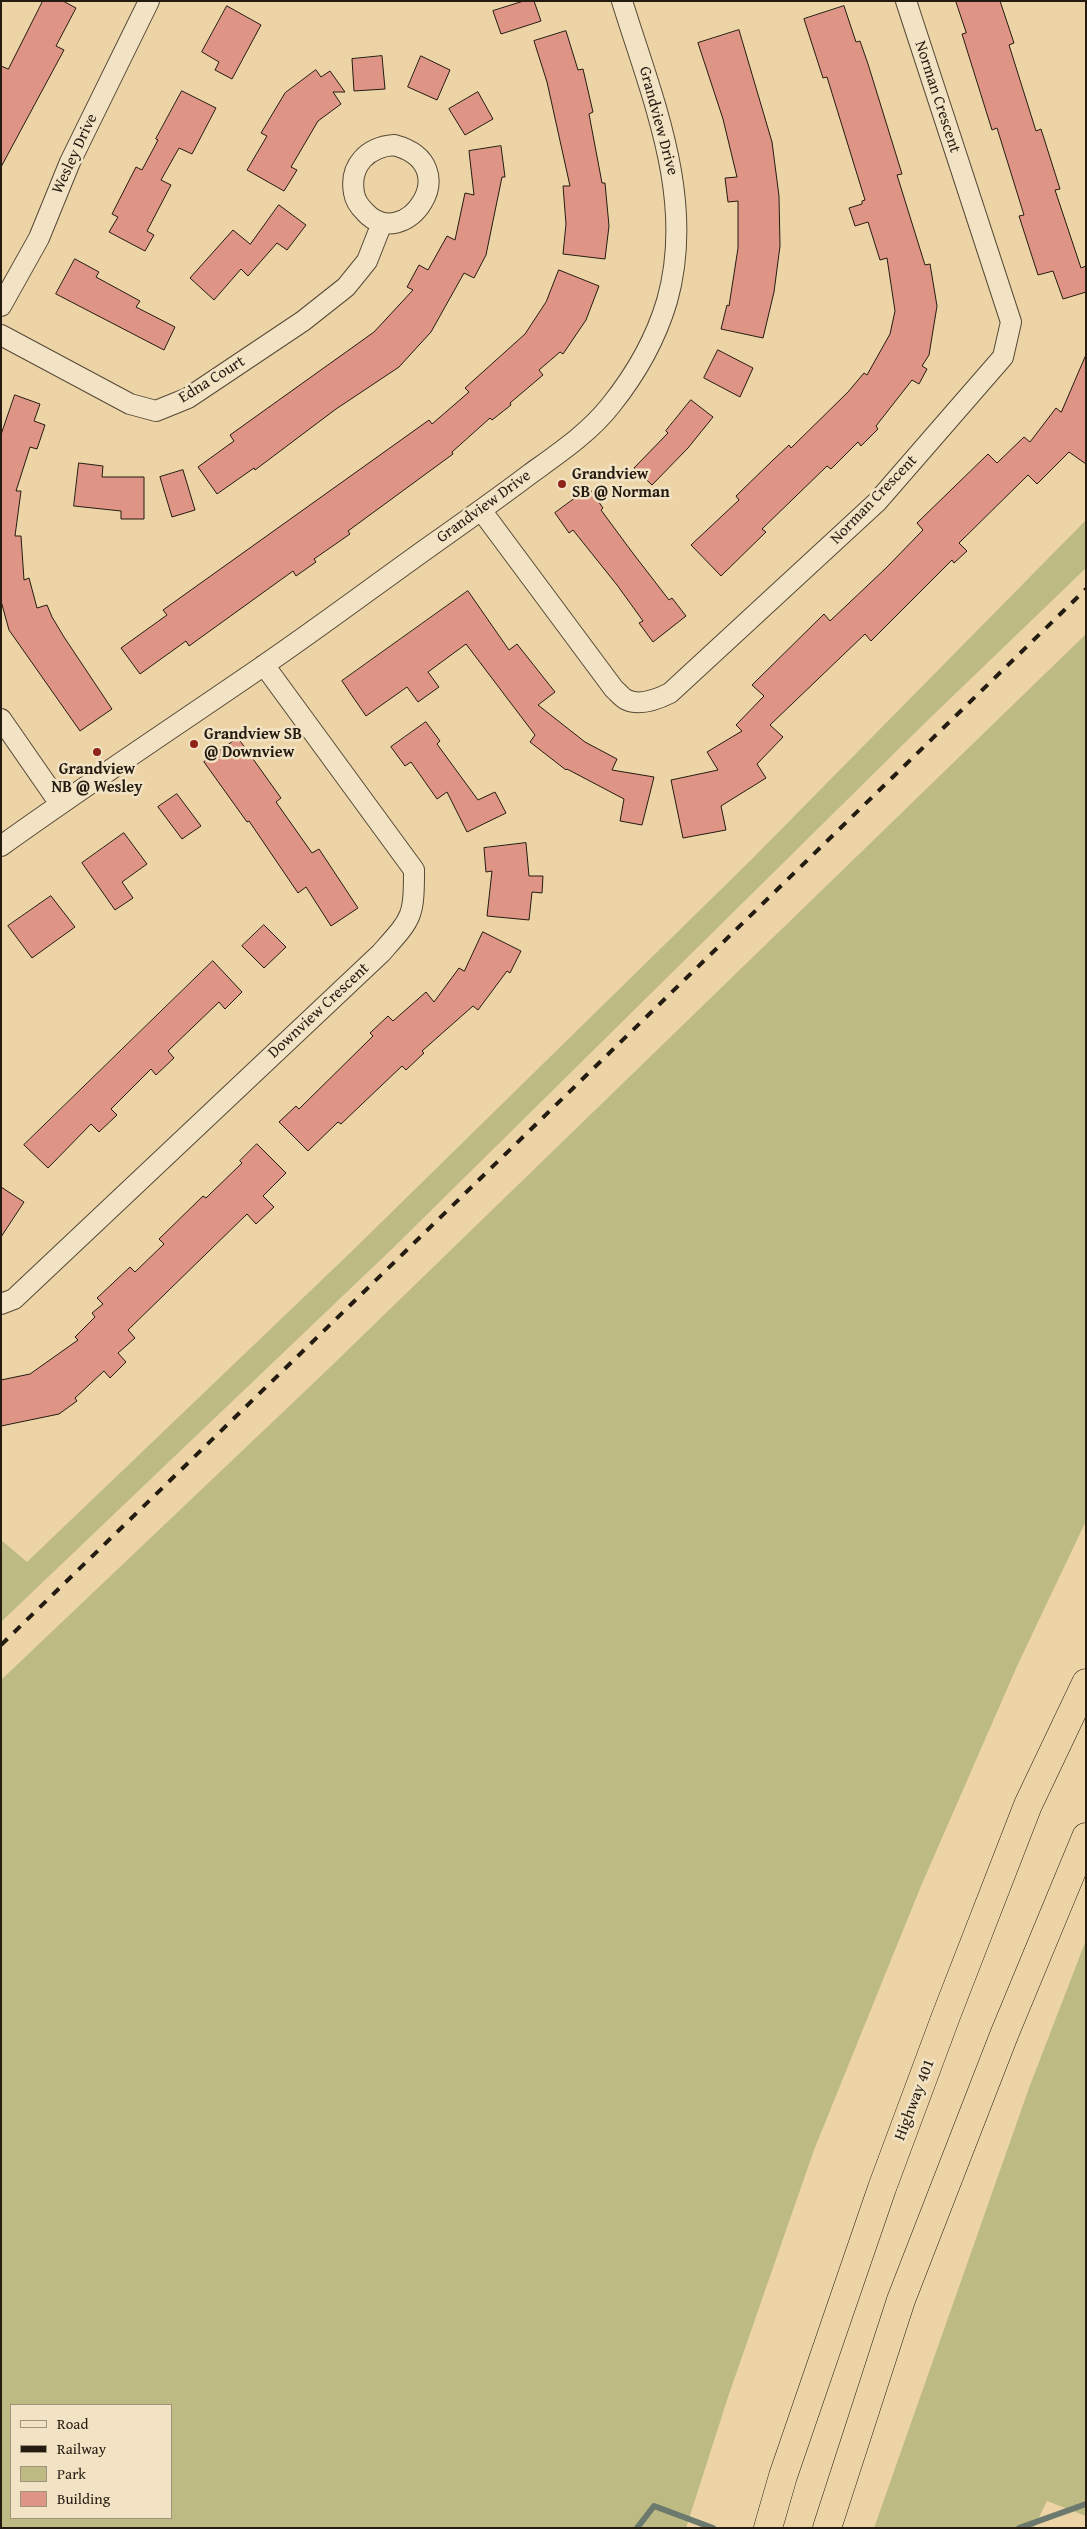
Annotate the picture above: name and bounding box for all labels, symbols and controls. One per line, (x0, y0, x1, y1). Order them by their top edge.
street label: Norman Crescent (910, 39, 964, 155)
street label: Grandview Drive (634, 65, 682, 177)
street label: Wesley Drive (48, 111, 102, 197)
street label: Edna Court (175, 352, 249, 408)
street label: Norman Crescent (827, 451, 921, 549)
place label: Grandview SB @ Norman (572, 465, 670, 503)
street label: Grandview Drive (433, 466, 535, 548)
marker: Grandview SB @ Norman (556, 478, 568, 490)
place label: Grandview SB @ Downview (204, 725, 302, 763)
marker: Grandview SB @ Downview (188, 738, 200, 750)
marker: Grandview NB @ Wesley (91, 746, 103, 758)
place label: Grandview NB @ Wesley (52, 760, 142, 798)
street label: Downview Crescent (265, 959, 373, 1063)
street label: Highway 401 (891, 2057, 939, 2143)
legend (10, 2404, 172, 2519)
text: Road (57, 2413, 88, 2434)
text: Railway (57, 2438, 106, 2459)
text: Park (57, 2463, 86, 2484)
text: Building (57, 2488, 110, 2509)

